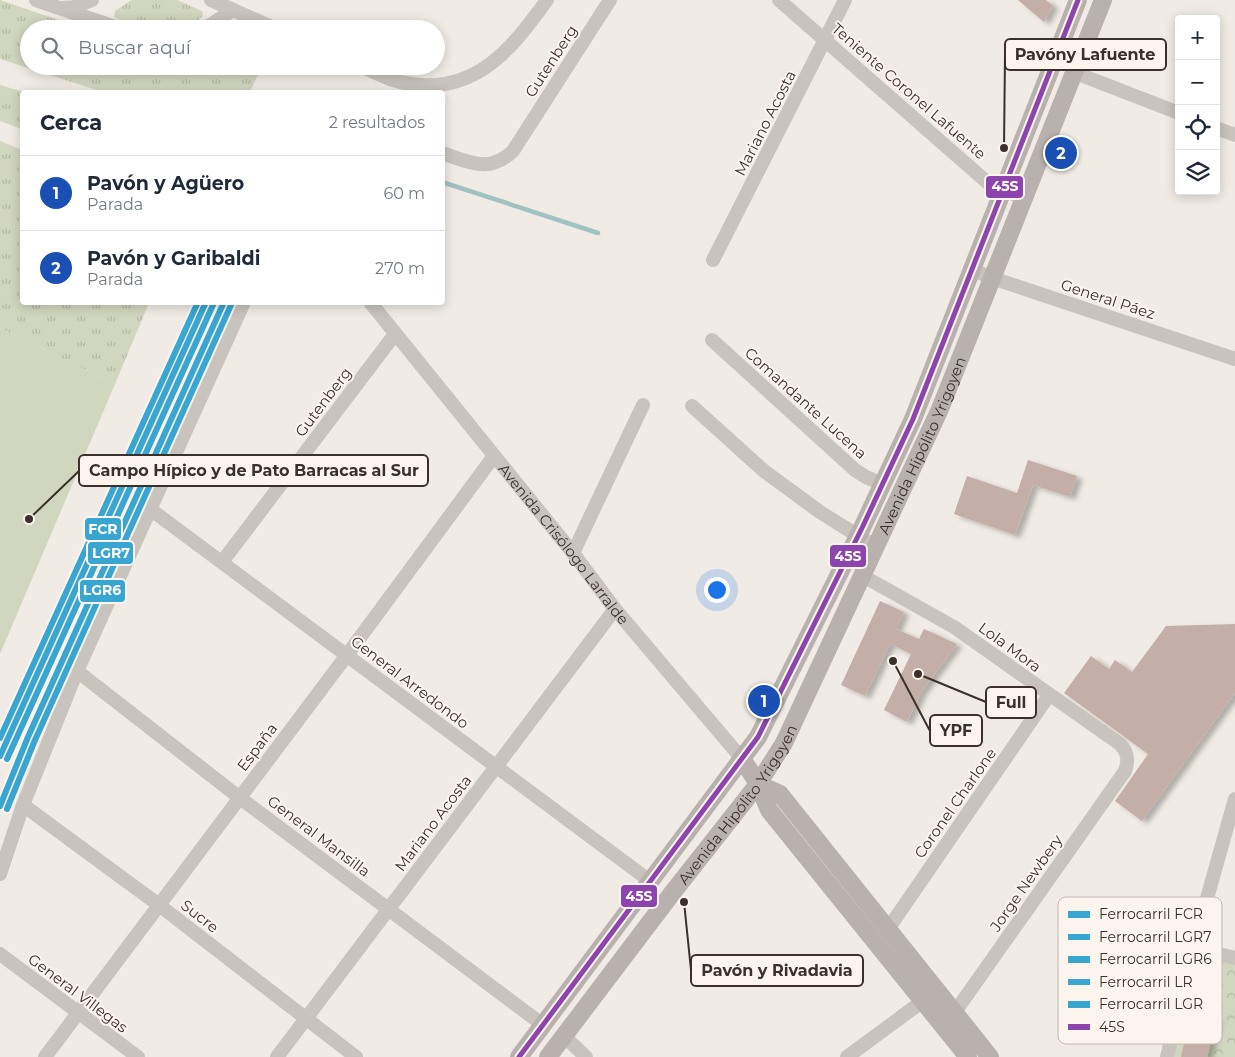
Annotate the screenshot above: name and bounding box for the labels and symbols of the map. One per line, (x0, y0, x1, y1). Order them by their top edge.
street label: Teniente Coronel Lafuente (828, 19, 990, 163)
street label: Gutenberg (521, 21, 581, 101)
callout: Pavóny Lafuente (1005, 39, 1166, 70)
text: Pavóny Lafuente (1015, 45, 1155, 64)
street label: Mariano Acosta (730, 67, 800, 179)
pin: 2 (1045, 134, 1077, 172)
line badge: 45S (985, 175, 1024, 199)
text: 45S (992, 177, 1019, 195)
street label: General Páez (1058, 275, 1158, 323)
street label: Comandante Lucena (741, 343, 871, 463)
street label: Avenida Hipólito Yrigoyen (873, 354, 969, 537)
street label: Gutenberg (291, 364, 355, 440)
callout: Campo Hípico y de Pato Barracas al Sur (79, 455, 428, 486)
street label: Avenida Crisólogo Larralde (495, 459, 633, 628)
text: Campo Hípico y de Pato Barracas al Sur (89, 461, 419, 480)
line badge: FCR (84, 517, 122, 541)
text: FCR (88, 520, 118, 538)
line badge: LGR7 (87, 541, 134, 565)
text: LGR7 (92, 544, 130, 562)
line badge: 45S (829, 544, 867, 568)
text: 45S (835, 547, 862, 565)
your location (704, 577, 730, 603)
line badge: LGR6 (79, 579, 126, 603)
text: LGR6 (83, 581, 121, 599)
street label: Lola Mora (975, 618, 1045, 676)
street label: General Arredondo (347, 631, 473, 733)
pin: 1 (748, 682, 780, 720)
callout: Full (986, 687, 1036, 718)
text: Full (996, 693, 1026, 712)
callout: YPF (930, 715, 982, 746)
street label: España (233, 719, 281, 775)
street label: Avenida Hipólito Yrigoyen (673, 721, 801, 888)
text: YPF (939, 721, 972, 740)
street label: Coronel Charlone (910, 744, 1000, 862)
street label: Mariano Acosta (391, 771, 475, 875)
street label: General Mansilla (264, 791, 374, 881)
street label: Jorge Newbery (985, 830, 1067, 936)
line badge: 45S (620, 884, 658, 908)
text: 45S (626, 887, 653, 905)
street label: Sucre (177, 895, 223, 937)
legend (1058, 897, 1222, 1044)
text: Ferrocarril FCR (1099, 905, 1203, 923)
text: Ferrocarril LGR7 (1099, 928, 1211, 946)
street label: General Villegas (24, 949, 132, 1037)
text: Ferrocarril LGR6 (1099, 950, 1212, 968)
callout: Pavón y Rivadavia (691, 955, 863, 986)
text: Pavón y Rivadavia (701, 961, 853, 980)
text: Ferrocarril LR (1099, 973, 1193, 991)
text: Ferrocarril LGR (1099, 995, 1203, 1013)
text: 45S (1099, 1018, 1125, 1036)

